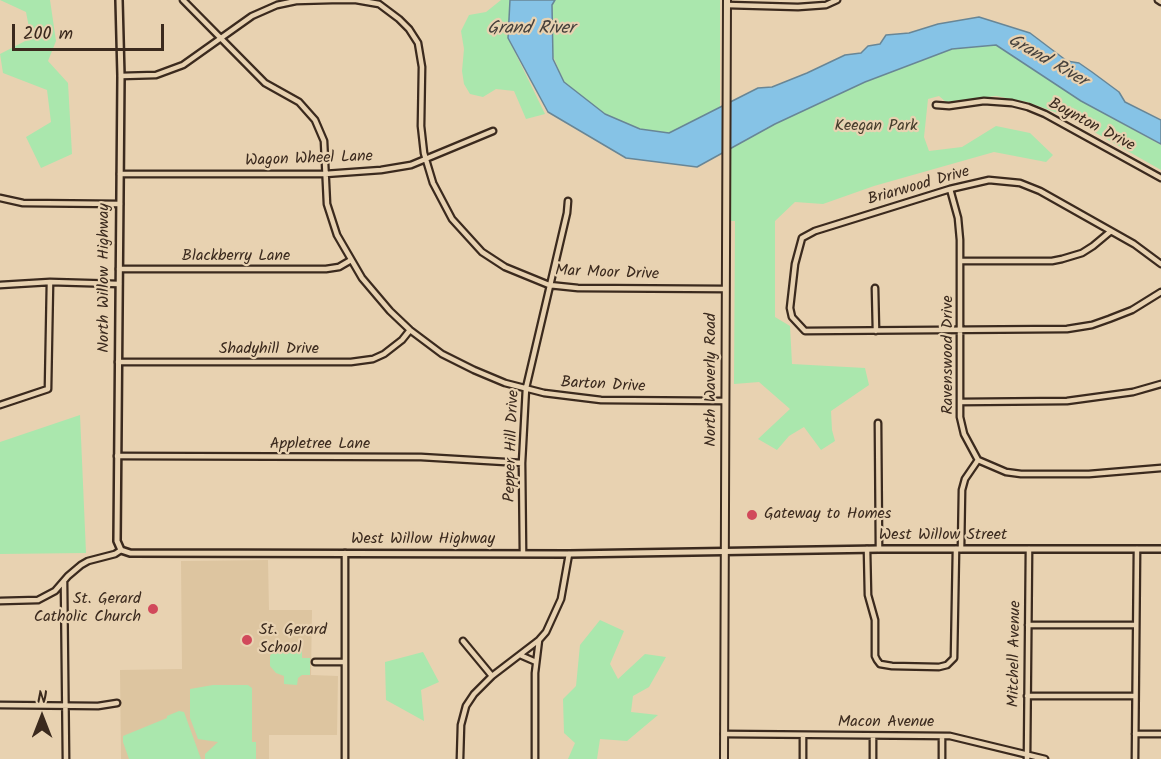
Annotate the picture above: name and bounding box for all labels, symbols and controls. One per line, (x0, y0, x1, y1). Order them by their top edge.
scale bar (15, 12, 166, 50)
water label: Grand River (487, 19, 575, 41)
text: 200 m (23, 20, 73, 49)
water label: Grand River (1004, 31, 1090, 93)
street label: Boynton Drive (1044, 95, 1138, 157)
park label: Keegan Park (835, 117, 917, 137)
street label: Wagon Wheel Lane (245, 148, 373, 172)
street label: Briarwood Drive (866, 163, 972, 211)
street label: North Willow Highway (95, 203, 115, 353)
street label: Blackberry Lane (182, 247, 290, 267)
street label: Mar Moor Drive (555, 263, 659, 285)
street label: Ravenswood Drive (939, 295, 959, 415)
street label: North Waverly Road (702, 313, 722, 447)
street label: Shadyhill Drive (219, 340, 319, 360)
street label: Barton Drive (560, 374, 646, 398)
street label: Pepper Hill Drive (501, 390, 525, 502)
street label: Appletree Lane (270, 435, 370, 455)
place label: Gateway to Homes (764, 505, 891, 525)
marker: Gateway to Homes (745, 508, 759, 522)
street label: West Willow Street (879, 526, 1007, 546)
street label: West Willow Highway (351, 530, 495, 550)
place label: St. Gerard Catholic Church (34, 590, 141, 628)
street label: Mitchell Avenue (1005, 600, 1027, 708)
marker: St. Gerard Catholic Church (146, 602, 160, 616)
place label: St. Gerard School (259, 621, 327, 659)
marker: St. Gerard School (240, 633, 254, 647)
text: N (37, 686, 47, 711)
north arrow (12, 687, 72, 747)
street label: Macon Avenue (838, 713, 934, 733)

